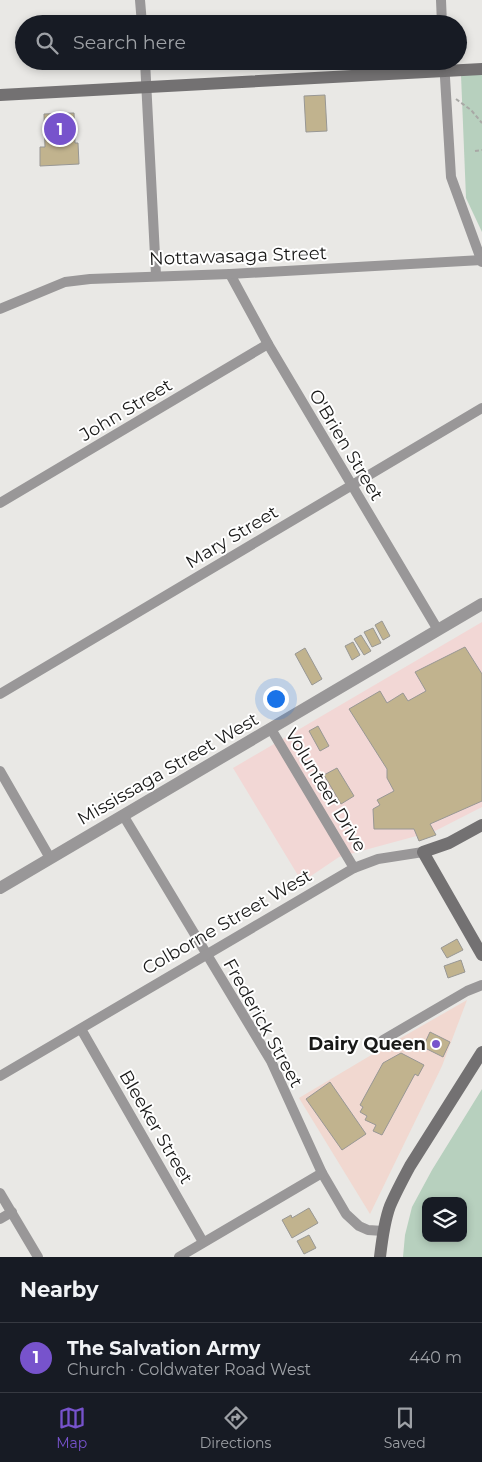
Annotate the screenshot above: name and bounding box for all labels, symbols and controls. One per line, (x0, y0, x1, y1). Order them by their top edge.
search box (15, 15, 467, 70)
icon: search (33, 29, 61, 57)
text: Search here (73, 31, 186, 54)
pin: 1 (44, 110, 76, 148)
street label: Nottawasaga Street (149, 242, 327, 270)
street label: John Street (75, 374, 176, 447)
street label: O'Brien Street (304, 385, 388, 505)
street label: Mary Street (182, 501, 282, 573)
your location (263, 686, 289, 712)
street label: Mississaga Street West (74, 708, 262, 830)
street label: Volunteer Drive (281, 724, 371, 856)
street label: Colborne Street West (138, 864, 316, 980)
street label: Frederick Street (218, 955, 308, 1091)
place label: Dairy Queen (308, 1033, 426, 1055)
marker: Dairy Queen (430, 1038, 442, 1050)
street label: Bleeker Street (115, 1066, 197, 1188)
map controls (422, 1197, 467, 1242)
button: layers (422, 1197, 467, 1242)
text: Nearby (20, 1277, 99, 1302)
text: The Salvation Army (67, 1337, 260, 1360)
text: 1 (33, 1348, 39, 1367)
text: 440 m (409, 1348, 462, 1367)
text: Church · Coldwater Road West (67, 1360, 311, 1379)
tab: Map (56, 1404, 87, 1452)
tab: Directions (200, 1404, 271, 1452)
tab: Saved (384, 1404, 426, 1452)

